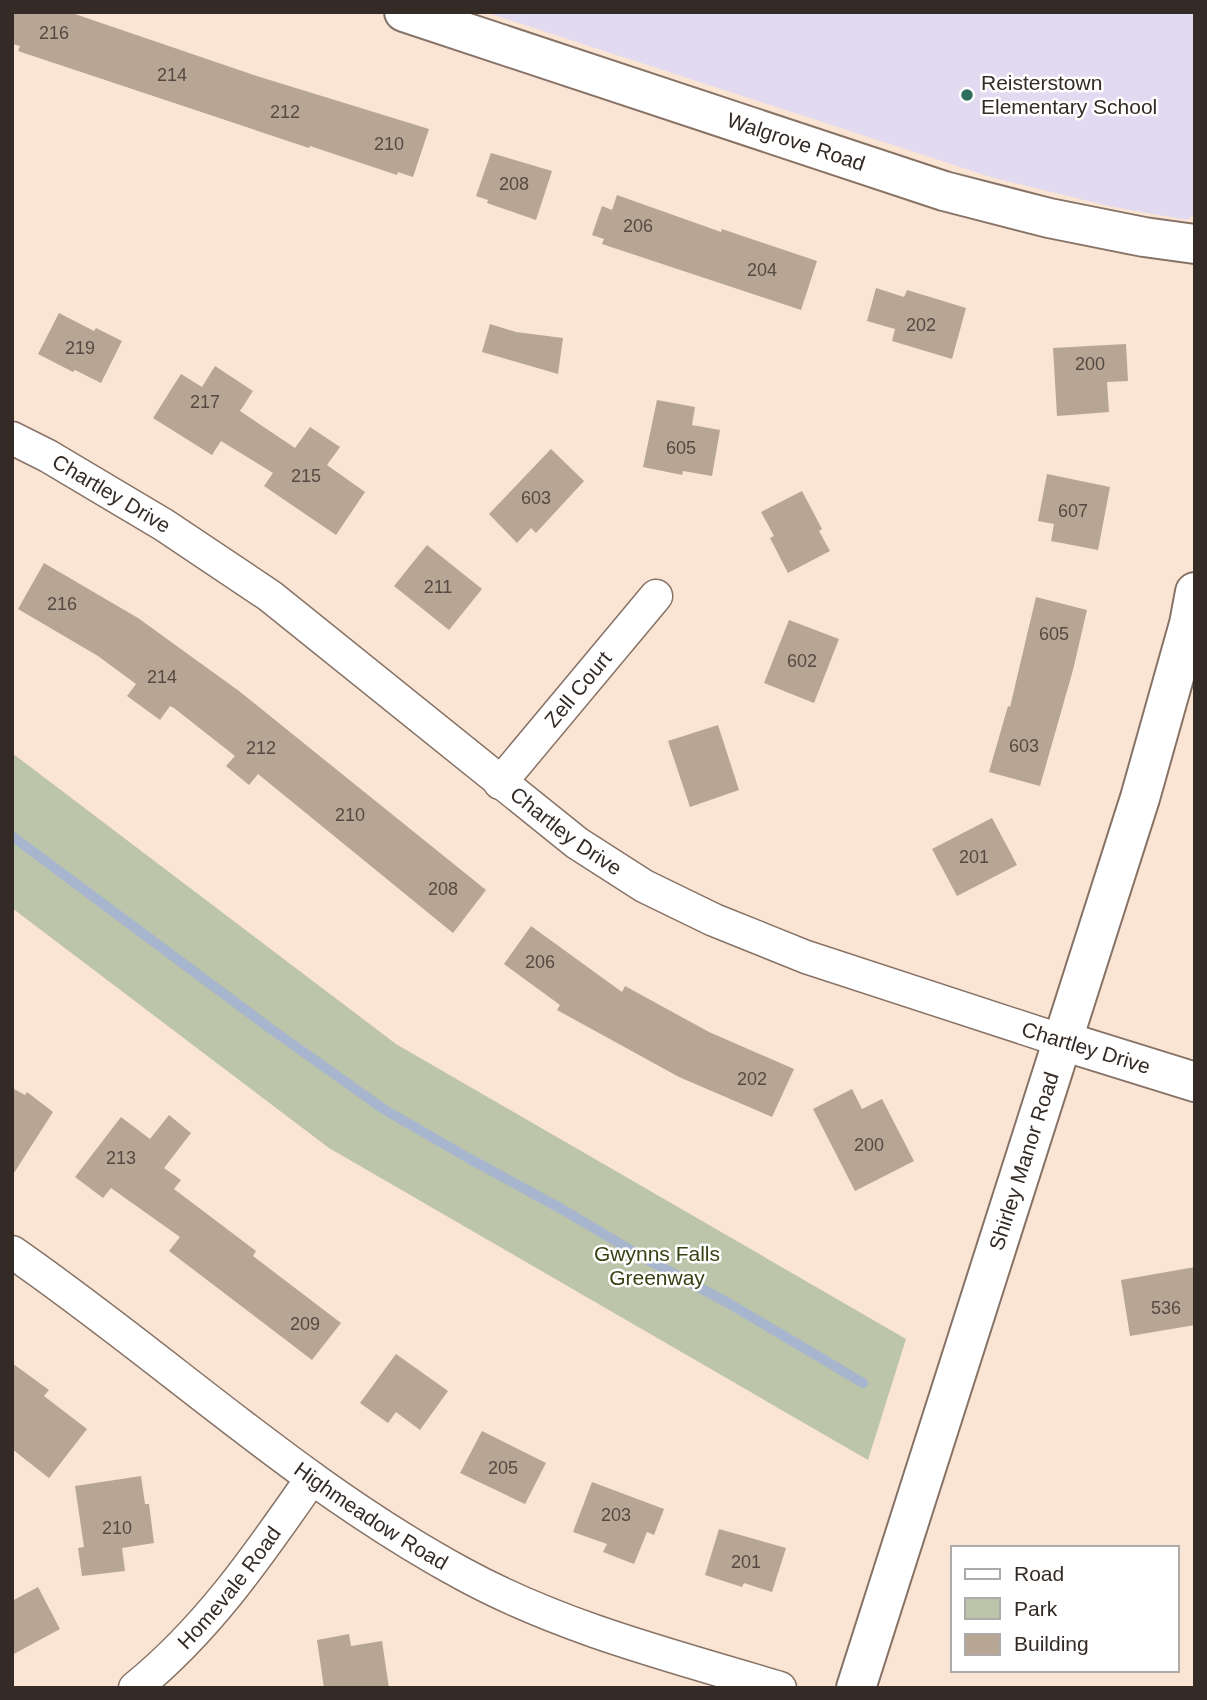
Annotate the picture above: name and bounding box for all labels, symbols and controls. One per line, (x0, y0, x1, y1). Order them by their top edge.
house number: 216 (39, 23, 69, 43)
house number: 214 (157, 65, 187, 85)
place label: Reisterstown Elementary School (981, 71, 1157, 118)
marker: Reisterstown Elementary School (959, 87, 975, 103)
house number: 212 (270, 102, 300, 122)
street label: Walgrove Road (724, 108, 868, 175)
house number: 210 (374, 134, 404, 154)
house number: 208 (499, 174, 529, 194)
house number: 206 (623, 216, 653, 236)
house number: 204 (747, 260, 777, 280)
house number: 202 (906, 315, 936, 335)
house number: 219 (65, 338, 95, 358)
house number: 200 (1075, 354, 1105, 374)
house number: 217 (190, 392, 220, 412)
house number: 605 (666, 438, 696, 458)
street label: Chartley Drive (49, 449, 175, 537)
house number: 215 (291, 466, 321, 486)
house number: 603 (521, 488, 551, 508)
house number: 607 (1058, 501, 1088, 521)
house number: 211 (424, 577, 452, 597)
house number: 216 (47, 594, 77, 614)
house number: 605 (1039, 624, 1069, 644)
street label: Zell Court (540, 647, 616, 731)
house number: 602 (787, 651, 817, 671)
house number: 214 (147, 667, 177, 687)
house number: 603 (1009, 736, 1039, 756)
house number: 212 (246, 738, 276, 758)
street label: Chartley Drive (506, 782, 626, 880)
house number: 210 (335, 805, 365, 825)
house number: 201 (959, 847, 989, 867)
house number: 208 (428, 879, 458, 899)
house number: 206 (525, 952, 555, 972)
street label: Chartley Drive (1019, 1017, 1153, 1078)
house number: 202 (737, 1069, 767, 1089)
street label: Shirley Manor Road (984, 1069, 1063, 1253)
house number: 200 (854, 1135, 884, 1155)
house number: 213 (106, 1148, 136, 1168)
park label: Gwynns Falls Greenway (594, 1242, 720, 1289)
house number: 536 (1151, 1298, 1181, 1318)
house number: 209 (290, 1314, 320, 1334)
street label: Highmeadow Road (290, 1457, 452, 1574)
house number: 205 (488, 1458, 518, 1478)
house number: 203 (601, 1505, 631, 1525)
house number: 210 (102, 1518, 132, 1538)
street label: Homevale Road (173, 1522, 285, 1653)
legend (951, 1546, 1179, 1672)
house number: 201 (731, 1552, 761, 1572)
text: Road (1014, 1562, 1064, 1585)
text: Park (1014, 1597, 1058, 1620)
text: Building (1014, 1632, 1089, 1655)

